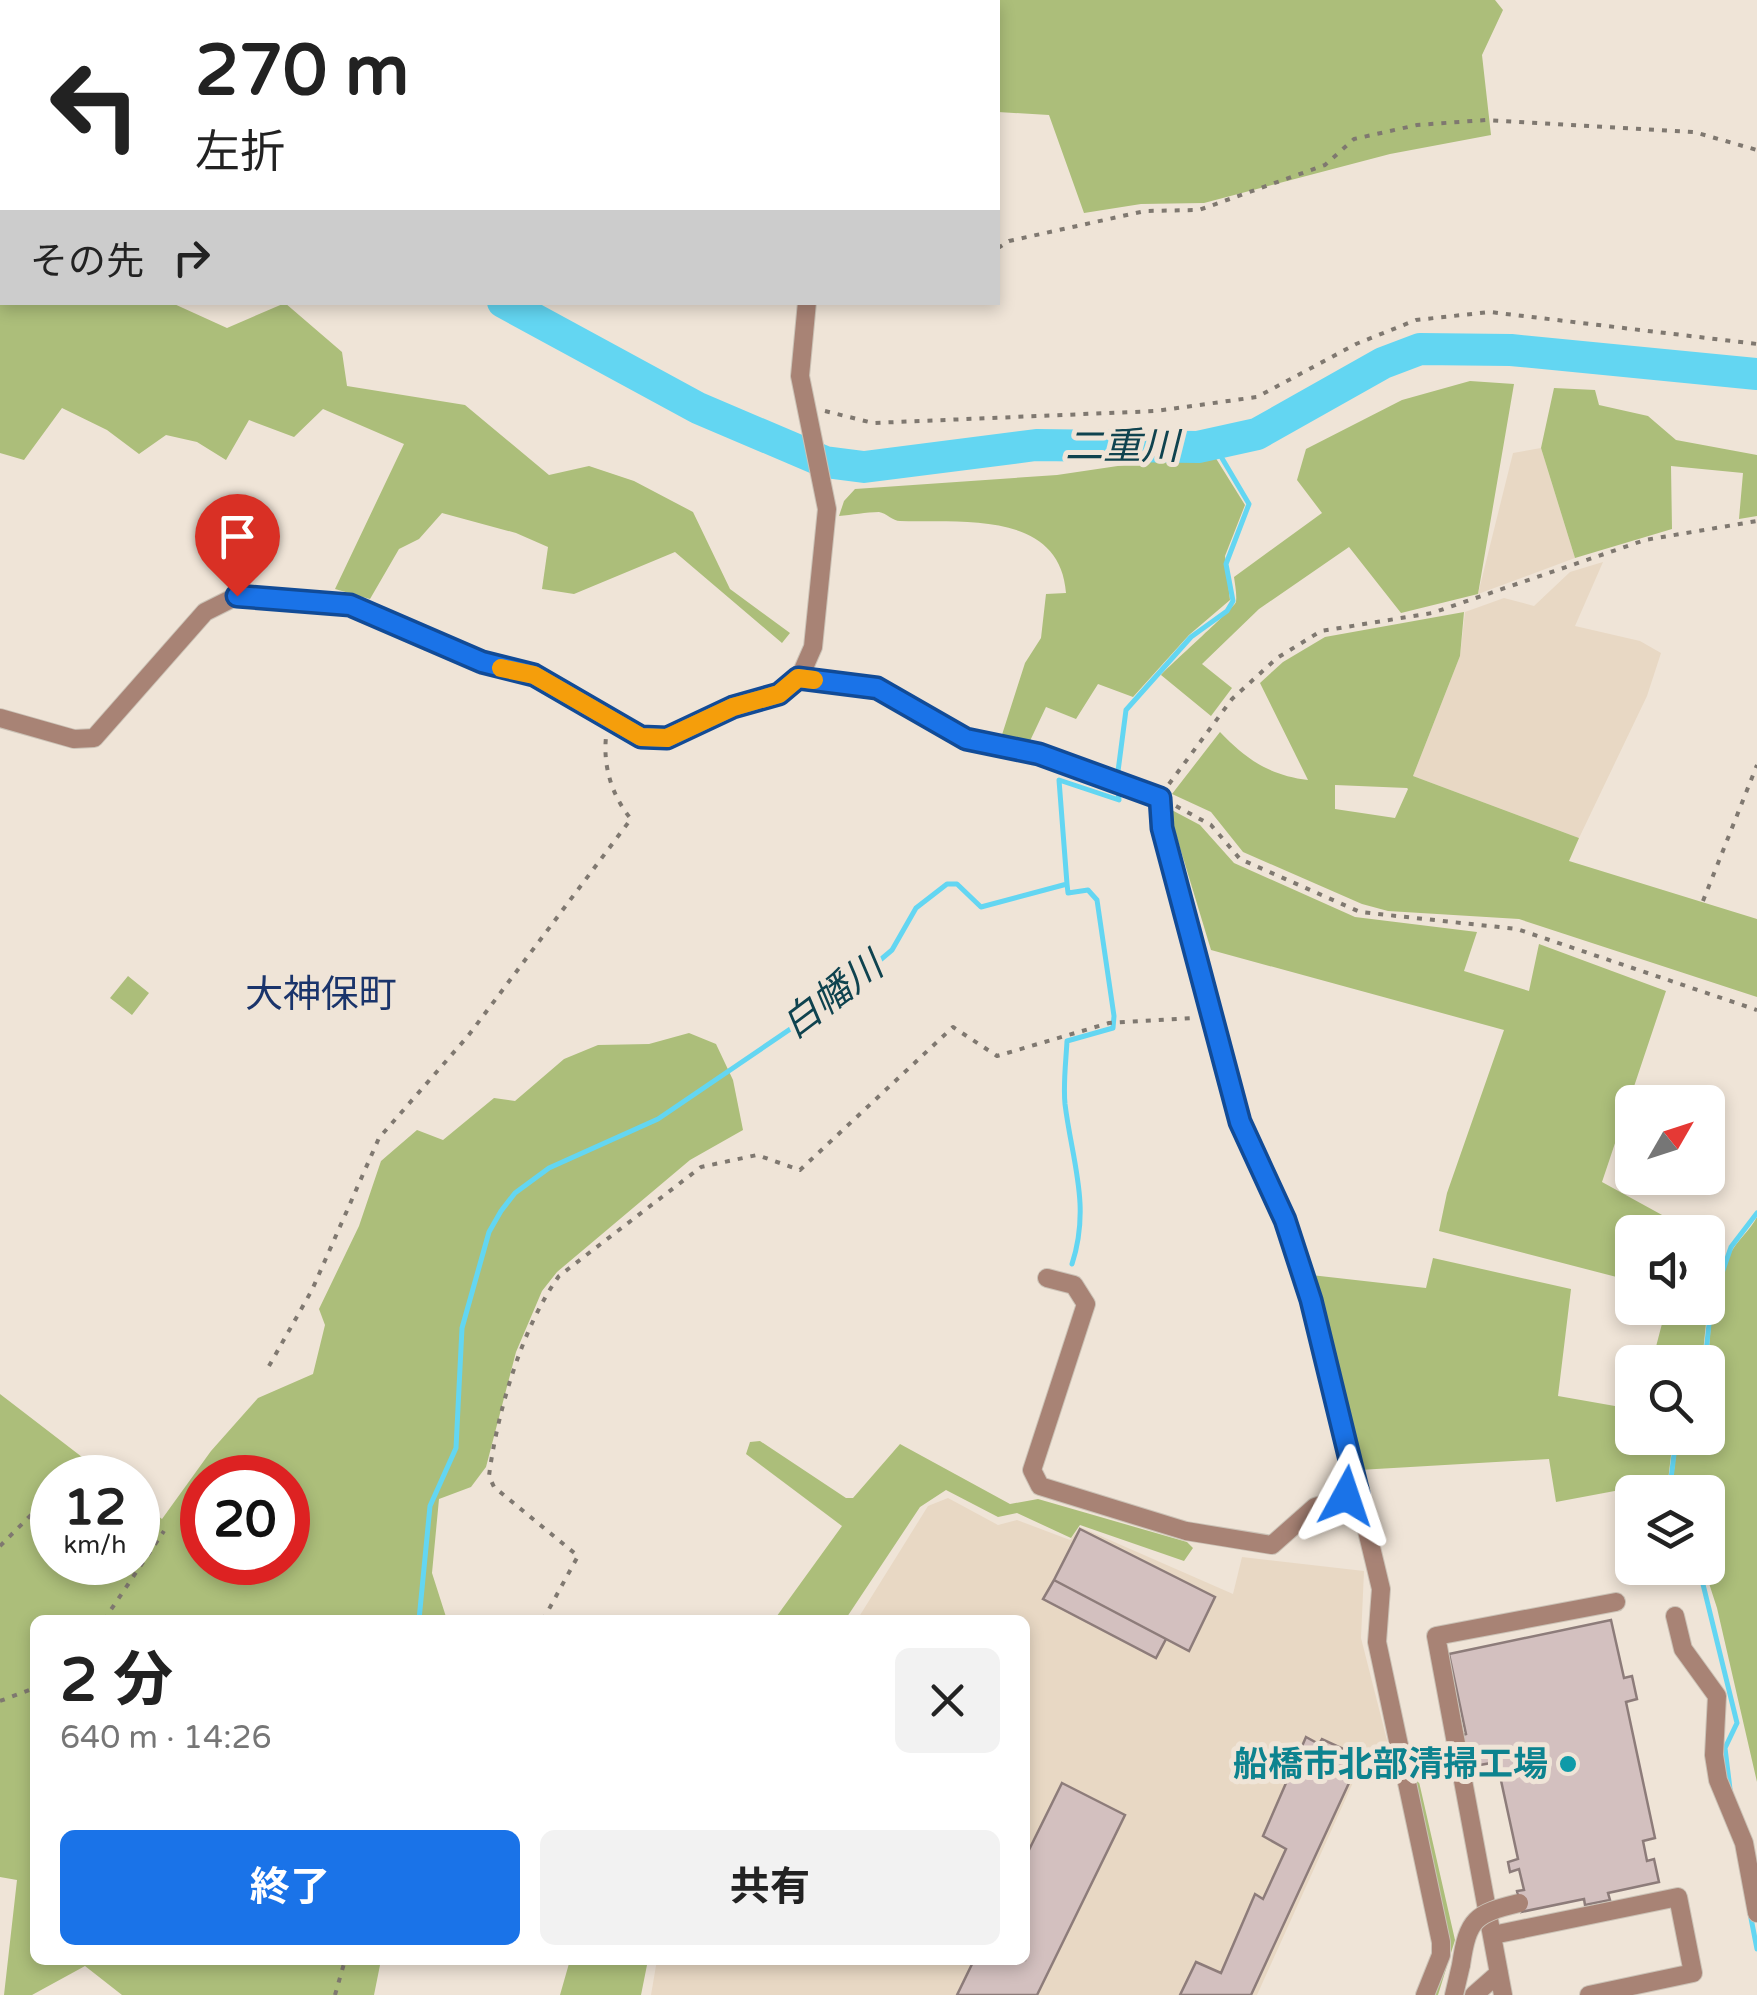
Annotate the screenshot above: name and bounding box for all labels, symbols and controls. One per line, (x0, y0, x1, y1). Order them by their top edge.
text: 270 m (195, 30, 409, 114)
icon: left (30, 40, 160, 170)
text: 左折 (195, 126, 285, 180)
icon: right (164, 230, 219, 285)
text: その先 (30, 239, 144, 285)
water label: 二重川 (1065, 424, 1183, 470)
pin (195, 494, 280, 597)
icon: arrive (210, 509, 265, 564)
water label: 白幡川 (773, 941, 895, 1048)
district label: 大神保町 (245, 972, 397, 1018)
north arrow (1615, 1085, 1725, 1195)
map controls (1615, 1085, 1725, 1585)
button: sound (1615, 1215, 1725, 1325)
button: search (1615, 1345, 1725, 1455)
position arrow (1294, 1444, 1398, 1548)
speed limit sign: 20 (180, 1455, 310, 1585)
button: layers (1615, 1475, 1725, 1585)
text: 12 (64, 1478, 126, 1538)
text: km/h (64, 1530, 126, 1560)
text: 2 分 (60, 1645, 173, 1717)
button: close (895, 1648, 1000, 1753)
text: 640 m · 14:26 (60, 1719, 272, 1757)
place label: 船橋市北部清掃工場 (1233, 1744, 1548, 1786)
marker: 船橋市北部清掃工場 (1557, 1753, 1579, 1775)
button: 終了 (60, 1830, 520, 1945)
button: 共有 (540, 1830, 1000, 1945)

